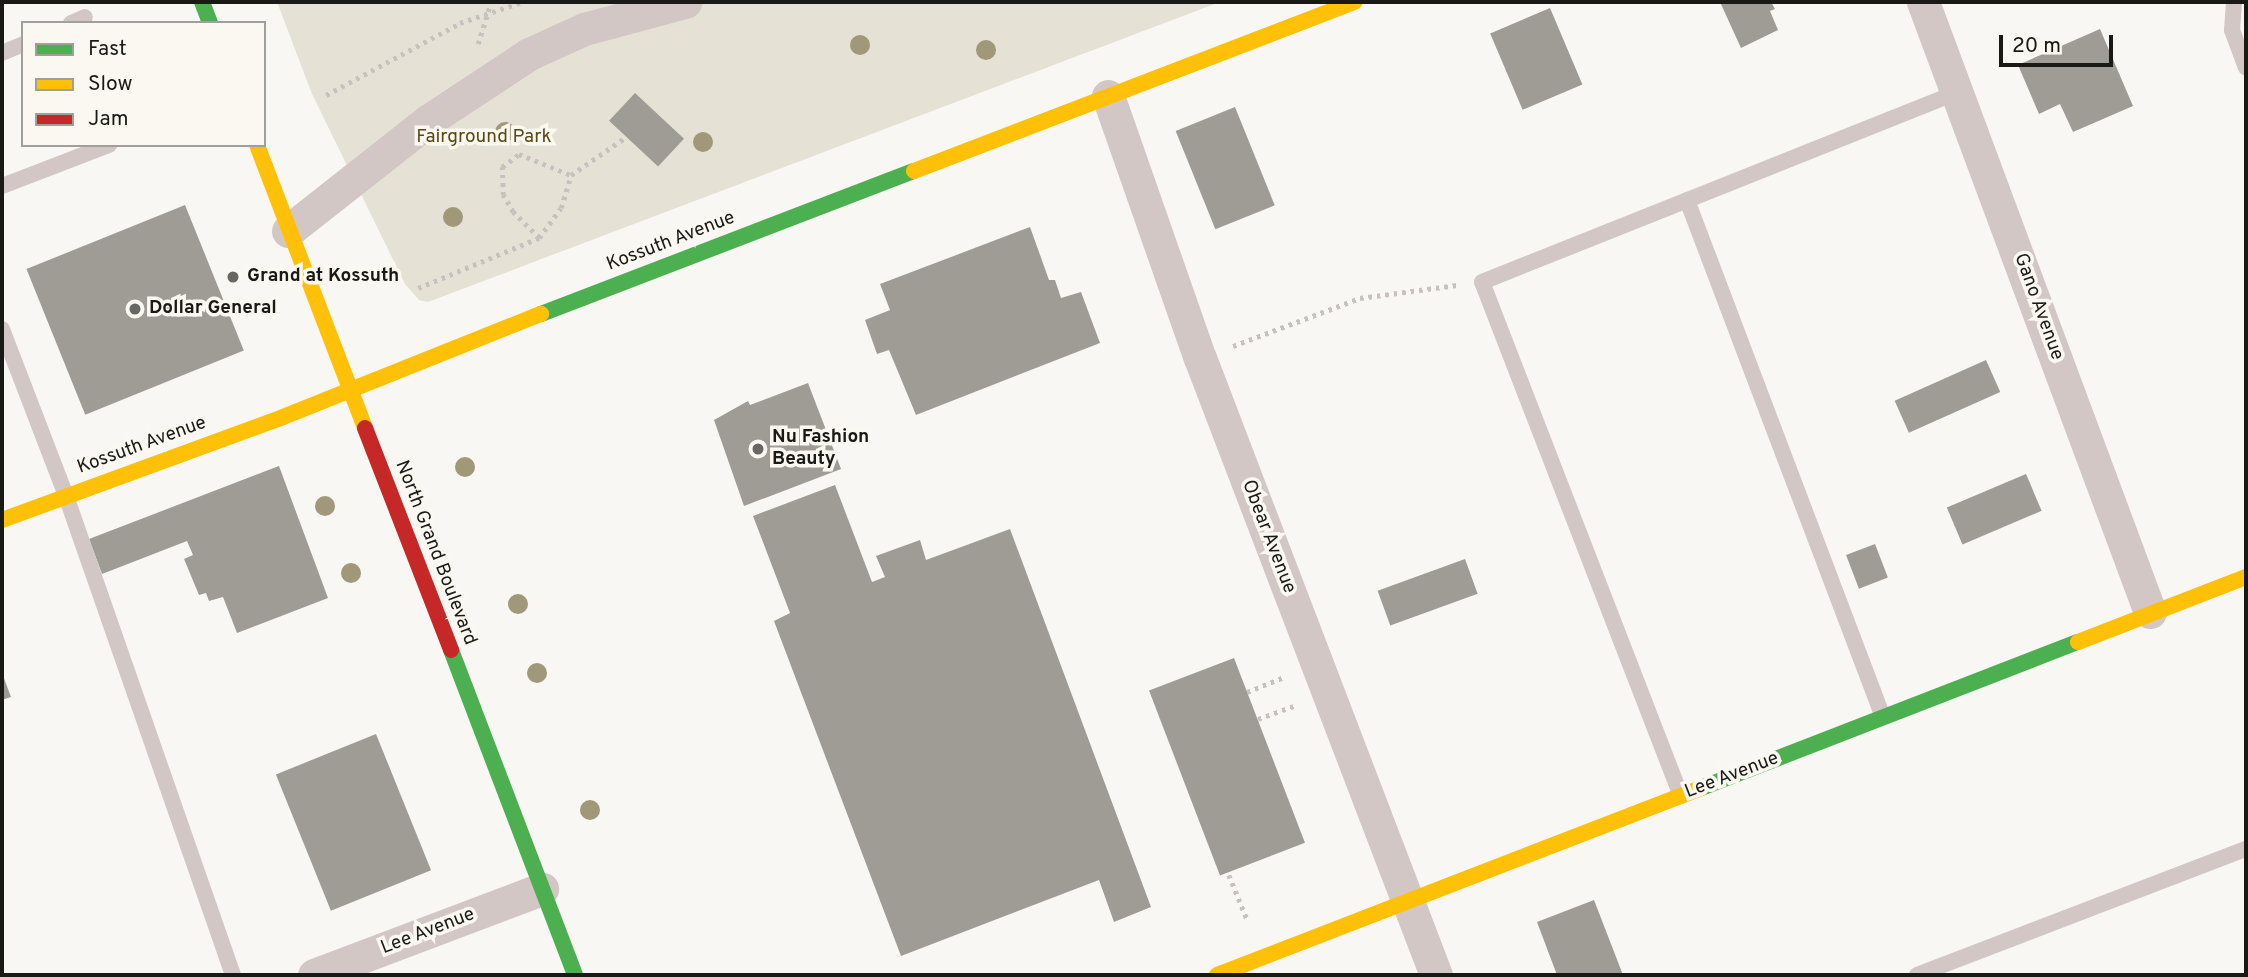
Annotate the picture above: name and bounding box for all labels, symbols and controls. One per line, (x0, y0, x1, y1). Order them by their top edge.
legend (21, 21, 266, 147)
scale bar (2003, 21, 2117, 65)
text: 20 m (2012, 33, 2061, 60)
text: Fast (88, 36, 127, 63)
text: Slow (88, 71, 133, 98)
text: Jam (88, 106, 129, 133)
park label: Fairground Park (416, 127, 552, 149)
street label: Kossuth Avenue (603, 207, 739, 277)
street label: Gano Avenue (2008, 250, 2068, 364)
place label: Grand at Kossuth (247, 266, 399, 288)
marker: Grand at Kossuth (225, 269, 241, 285)
place label: Dollar General (149, 298, 277, 320)
marker: Dollar General (127, 301, 143, 317)
street label: Kossuth Avenue (74, 412, 210, 480)
place label: Nu Fashion Beauty (772, 427, 869, 471)
marker: Nu Fashion Beauty (750, 441, 766, 457)
street label: North Grand Boulevard (389, 457, 481, 649)
street label: Obear Avenue (1236, 477, 1300, 597)
street label: Lee Avenue (1682, 748, 1782, 804)
street label: Lee Avenue (378, 904, 478, 960)

